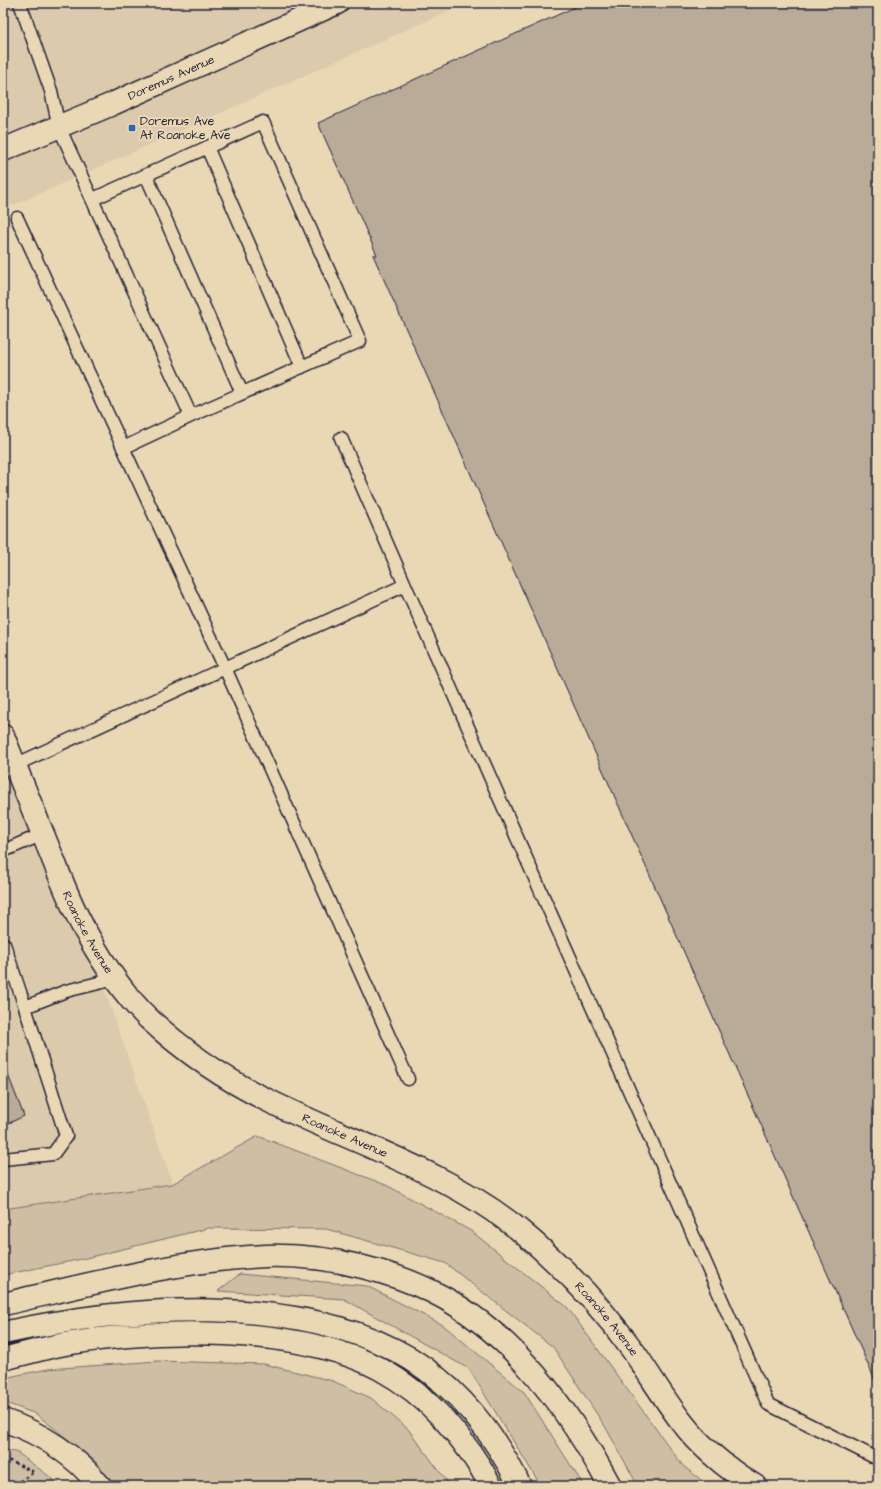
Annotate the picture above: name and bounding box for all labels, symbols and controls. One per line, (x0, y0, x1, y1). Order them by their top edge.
street label: Doremus Avenue (125, 51, 218, 105)
place label: Doremus Ave At Roanoke Ave (140, 113, 231, 144)
marker: Doremus Ave At Roanoke Ave (127, 123, 137, 133)
street label: Roanoke Avenue (58, 889, 117, 978)
street label: Roanoke Avenue (299, 1110, 391, 1162)
street label: Roanoke Avenue (571, 1278, 643, 1360)

